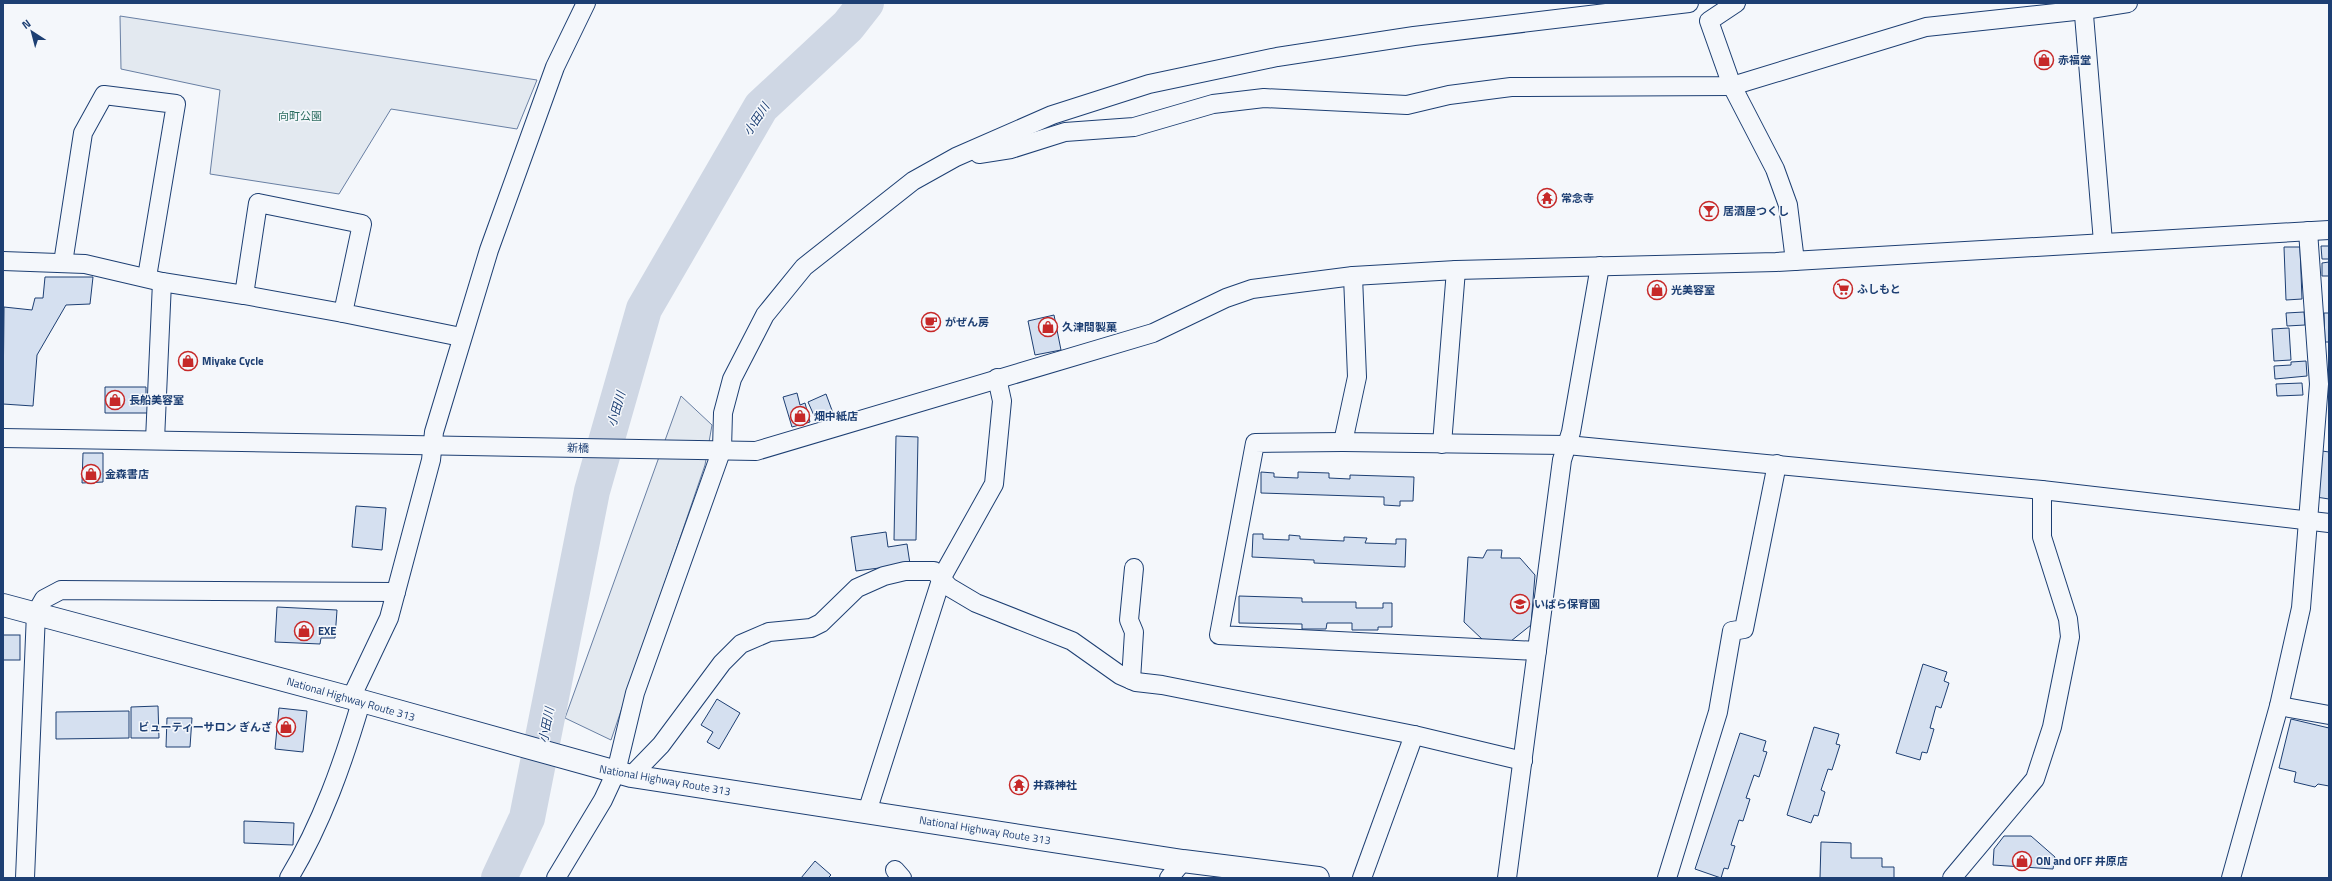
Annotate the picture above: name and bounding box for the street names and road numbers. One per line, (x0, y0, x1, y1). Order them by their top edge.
street label: 新橋 (567, 440, 589, 456)
street label: National Highway Route 313 (285, 673, 417, 725)
street label: National Highway Route 313 (598, 761, 732, 799)
street label: National Highway Route 313 (918, 812, 1052, 848)

